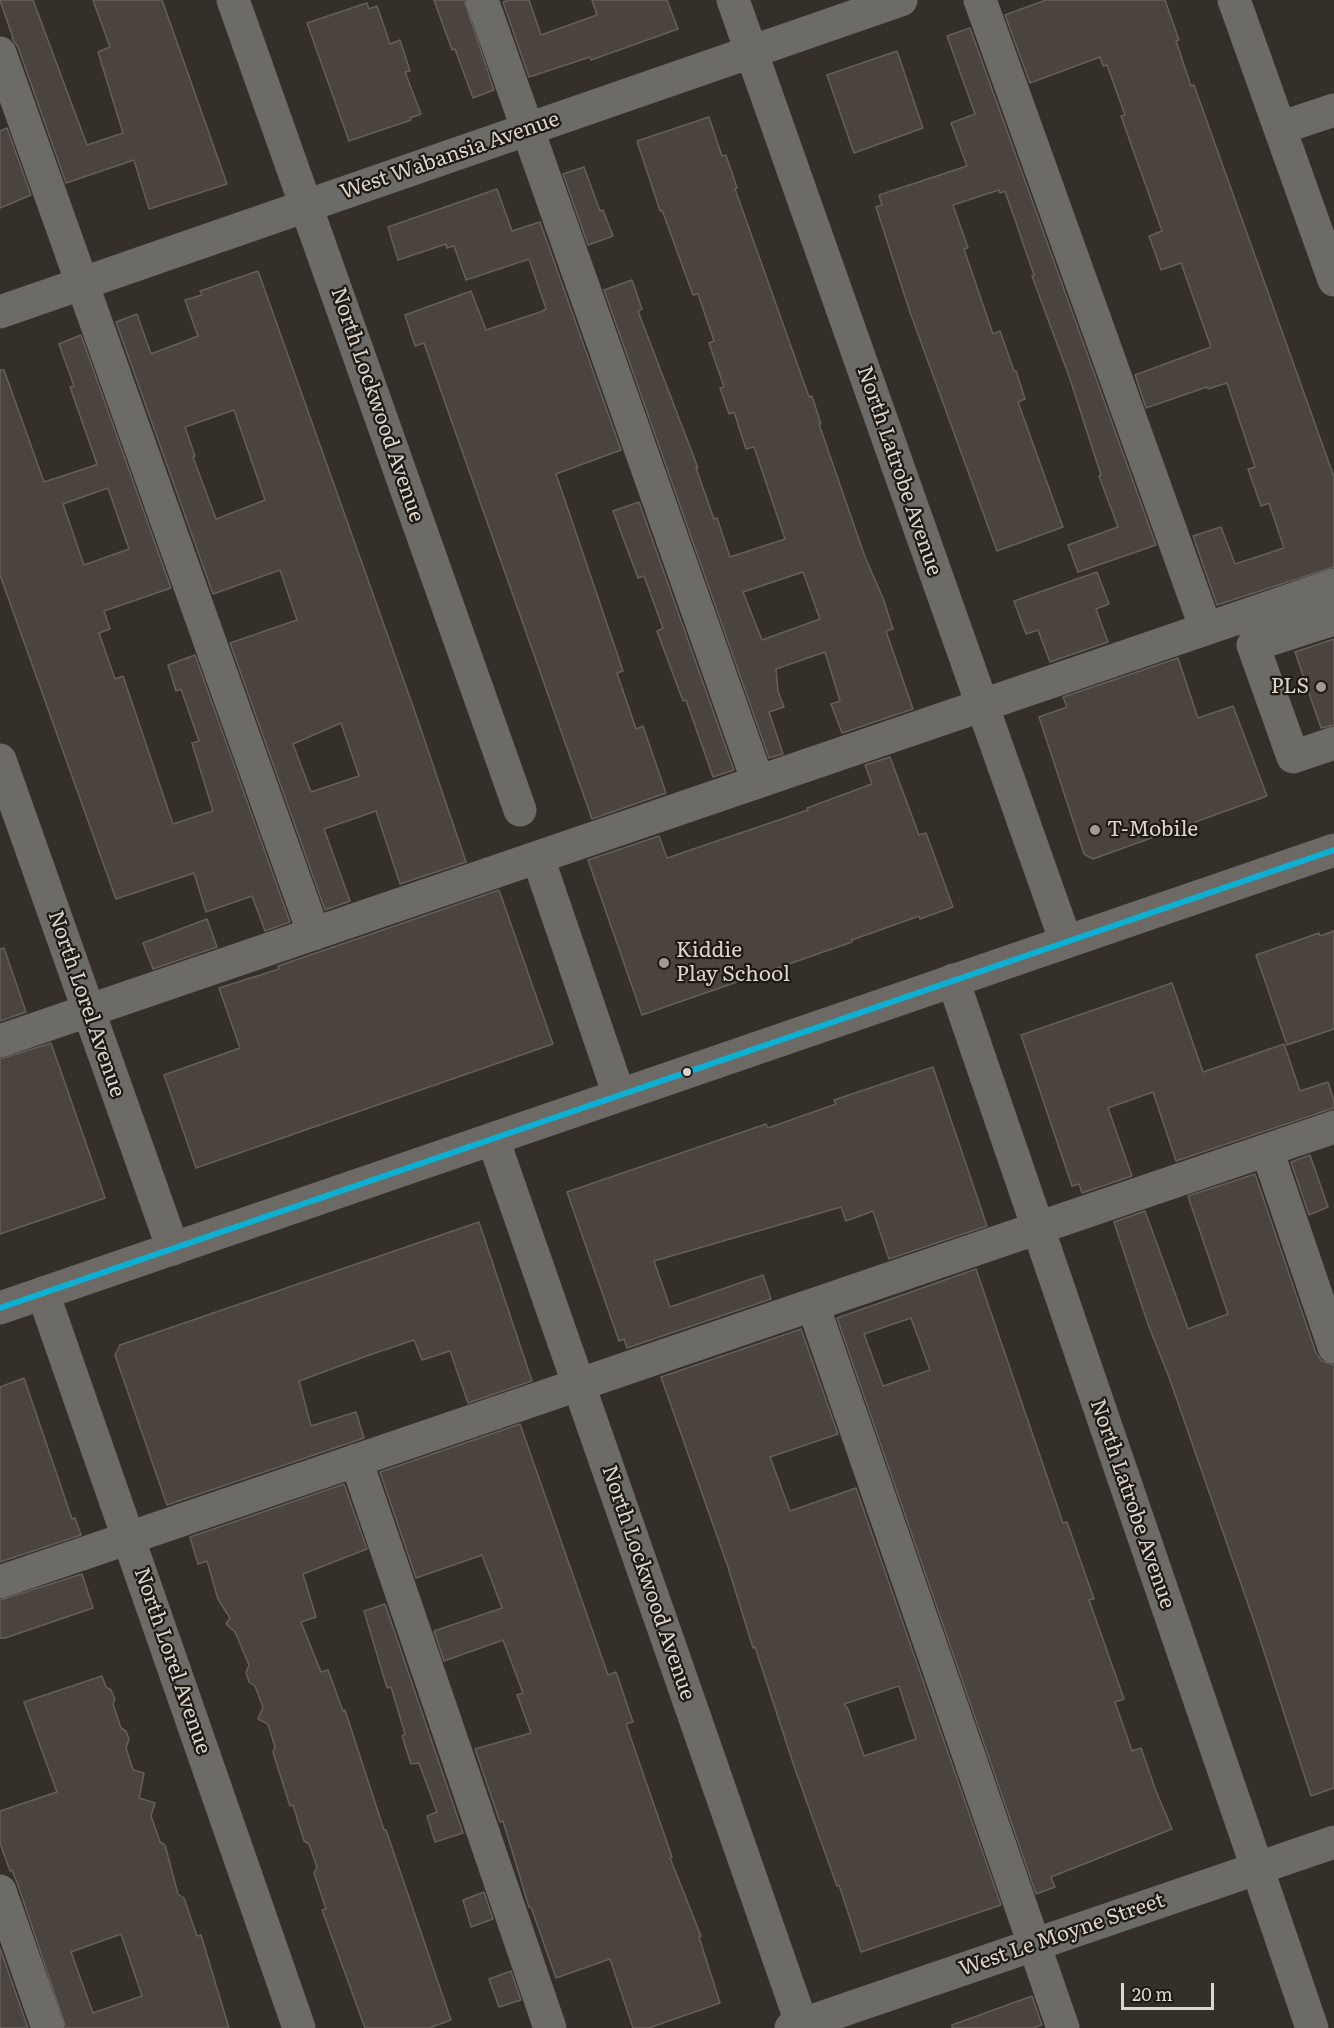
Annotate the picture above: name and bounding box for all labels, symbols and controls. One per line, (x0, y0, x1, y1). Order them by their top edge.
street label: West Wabansia Avenue (337, 107, 563, 205)
street label: North Lockwood Avenue (325, 284, 429, 526)
street label: North Latrobe Avenue (851, 363, 947, 579)
place label: PLS (1271, 674, 1309, 700)
marker: PLS (1314, 680, 1328, 694)
place label: T-Mobile (1107, 817, 1198, 843)
marker: T-Mobile (1088, 823, 1102, 837)
street label: North Lorel Avenue (42, 907, 130, 1101)
place label: Kiddie Play School (676, 938, 790, 988)
marker: Kiddie Play School (657, 956, 671, 970)
unlabelled marker (681, 1066, 693, 1078)
street label: North Latrobe Avenue (1084, 1396, 1180, 1612)
street label: North Lockwood Avenue (596, 1462, 700, 1704)
street label: North Lorel Avenue (128, 1564, 216, 1758)
street label: West Le Moyne Street (956, 1888, 1168, 1982)
scale bar (1124, 1971, 1217, 2009)
text: 20 m (1132, 1980, 1173, 2007)

